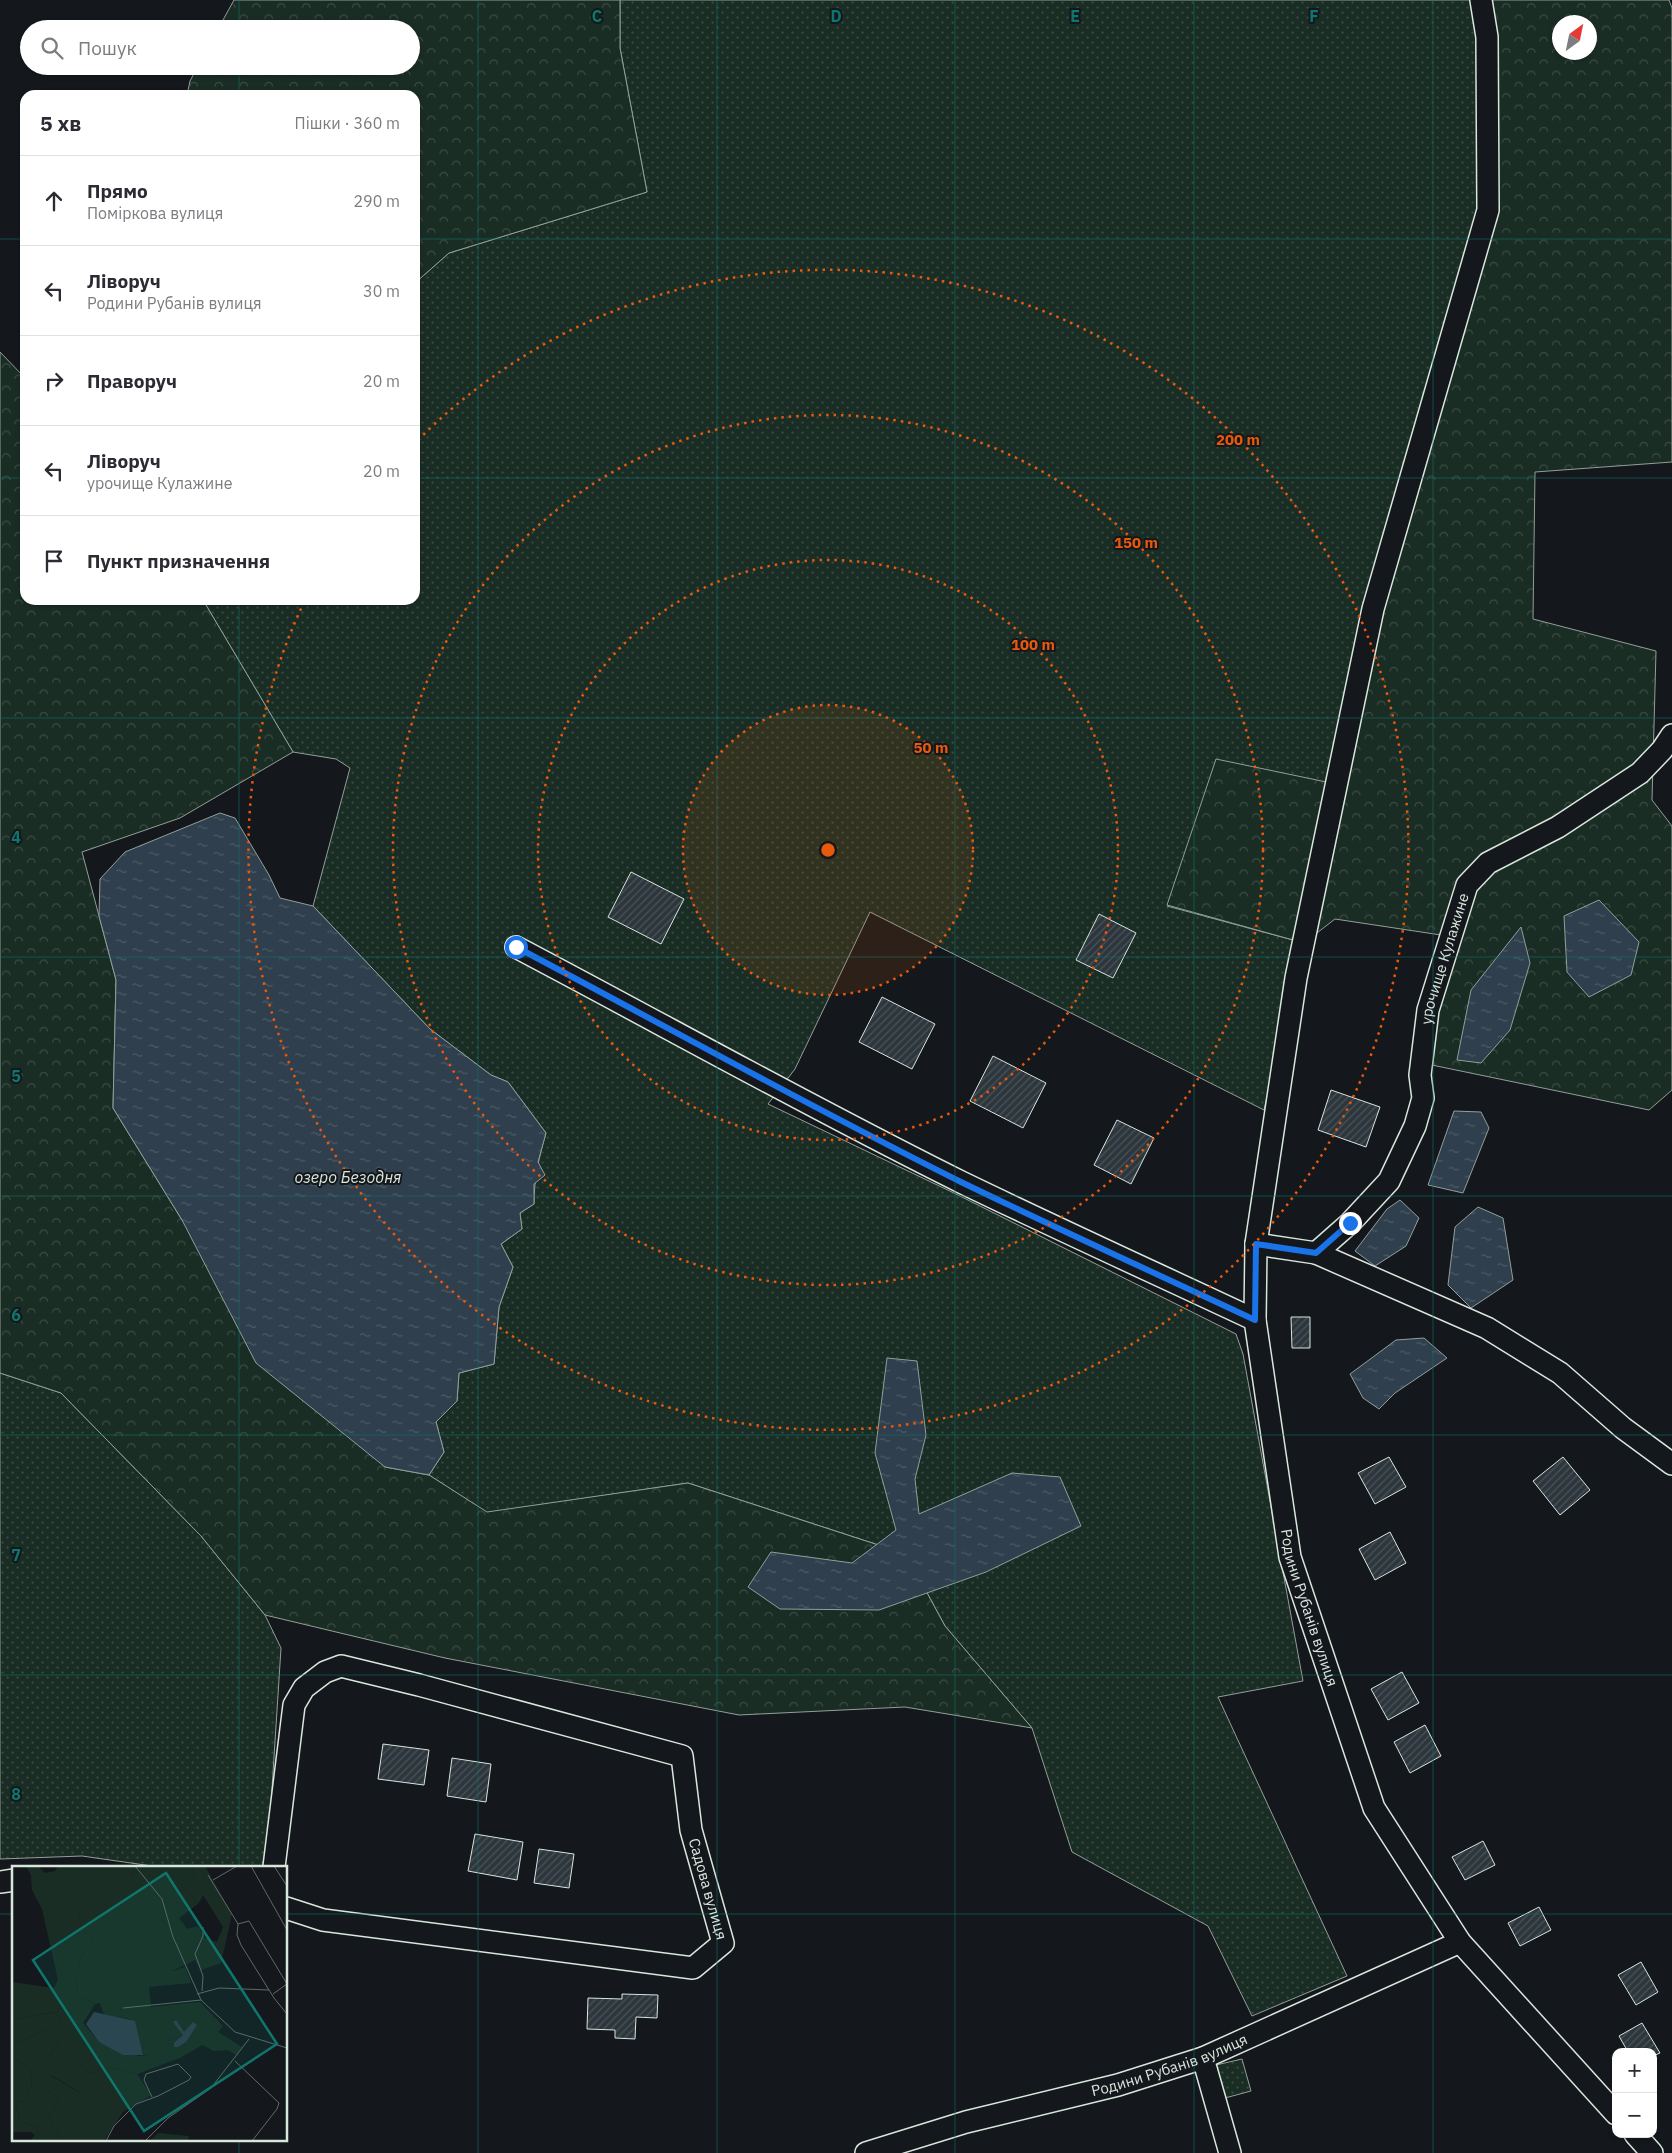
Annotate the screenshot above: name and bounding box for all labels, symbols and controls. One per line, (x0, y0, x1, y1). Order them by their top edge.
text: C (592, 6, 602, 26)
text: D (830, 6, 842, 26)
text: E (1070, 6, 1080, 26)
text: F (1309, 6, 1319, 26)
north arrow (1552, 15, 1597, 60)
search box (20, 20, 420, 75)
icon: search (38, 34, 66, 62)
text: Пошук (78, 36, 137, 60)
text: 5 хв (40, 109, 81, 137)
text: Пішки · 360 m (295, 113, 400, 133)
text: Прямо (87, 179, 148, 203)
icon: ahead (40, 187, 68, 215)
text: 290 m (353, 191, 400, 211)
text: Поміркова вулиця (87, 203, 223, 223)
text: Ліворуч (87, 269, 161, 293)
icon: left (40, 277, 68, 305)
text: 30 m (363, 281, 400, 301)
text: Родини Рубанів вулиця (87, 293, 262, 313)
icon: right (40, 367, 68, 395)
text: Праворуч (87, 369, 177, 393)
text: 20 m (363, 371, 400, 391)
text: 200 m (1216, 430, 1260, 449)
text: Ліворуч (87, 449, 161, 473)
icon: left (40, 457, 68, 485)
text: 20 m (363, 461, 400, 481)
text: урочище Кулажине (87, 473, 232, 493)
text: 150 m (1114, 533, 1158, 552)
icon: arrive (40, 547, 68, 575)
text: Пункт призначення (87, 549, 270, 573)
text: 100 m (1011, 635, 1055, 654)
text: 50 m (914, 738, 948, 757)
text: 4 (11, 827, 21, 847)
centre of rings (819, 841, 837, 859)
street label: урочище Кулажине (1416, 891, 1473, 1026)
route start (505, 936, 528, 959)
text: 5 (11, 1066, 21, 1086)
water label: озеро Безодня (294, 1167, 402, 1187)
route end (1339, 1212, 1362, 1235)
text: 6 (11, 1305, 21, 1325)
street label: Родини Рубанів вулиця (1277, 1528, 1343, 1689)
text: 7 (11, 1545, 21, 1565)
text: 8 (11, 1784, 21, 1804)
street label: Садова вулиця (685, 1836, 732, 1942)
inset map (12, 1866, 288, 2140)
street label: Родини Рубанів вулиця (1089, 2029, 1250, 2100)
map controls (1612, 2048, 1657, 2138)
button: + (1612, 2048, 1657, 2093)
button: − (1612, 2093, 1657, 2138)

